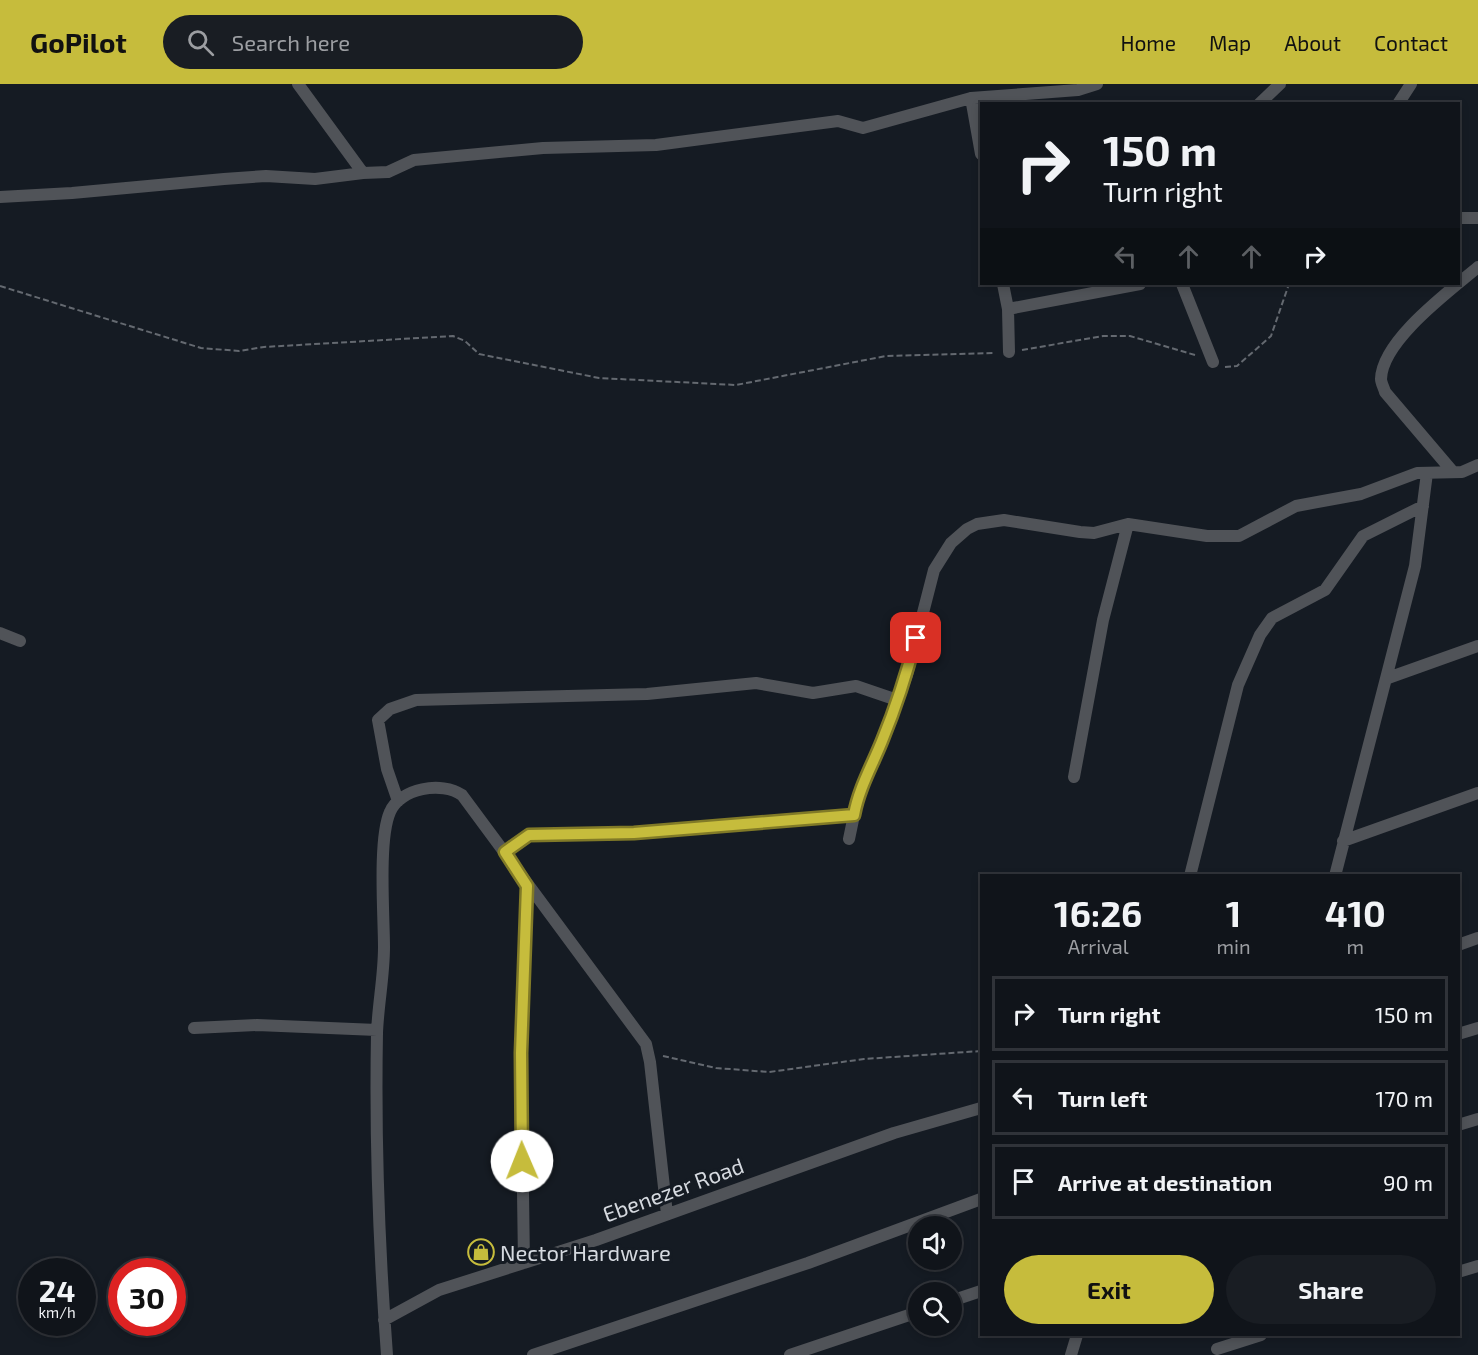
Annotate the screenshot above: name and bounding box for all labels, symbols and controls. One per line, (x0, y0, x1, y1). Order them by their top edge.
search box (163, 15, 583, 69)
text: GoPilot (30, 25, 127, 59)
icon: search (184, 26, 217, 59)
text: Search here (232, 29, 350, 55)
text: Home (1120, 30, 1176, 55)
text: Map (1209, 30, 1251, 55)
text: About (1284, 30, 1341, 55)
text: Contact (1374, 30, 1448, 55)
text: 150 m (1103, 124, 1217, 174)
icon: right (1004, 126, 1082, 204)
text: Turn right (1103, 175, 1223, 207)
icon: left (1109, 240, 1142, 273)
icon: ahead (1172, 240, 1205, 273)
icon: ahead (1235, 240, 1268, 273)
icon: right (1298, 240, 1331, 273)
pin (890, 612, 941, 663)
icon: arrive (899, 621, 932, 654)
text: 16:26 (1054, 891, 1142, 934)
text: 1 (1226, 891, 1241, 934)
text: 410 (1325, 891, 1386, 934)
text: Arrival (1068, 934, 1129, 958)
text: min (1216, 934, 1251, 958)
text: m (1346, 934, 1364, 958)
icon: right (1007, 997, 1040, 1030)
text: Turn right (1058, 1001, 1160, 1027)
text: 150 m (1375, 1001, 1433, 1027)
icon: left (1007, 1081, 1040, 1114)
text: Turn left (1058, 1085, 1147, 1111)
text: 170 m (1376, 1085, 1433, 1111)
position arrow (490, 1129, 554, 1193)
street label: Ebenezer Road (599, 1151, 747, 1227)
icon: arrive (1007, 1165, 1040, 1198)
text: Arrive at destination (1058, 1169, 1272, 1195)
text: 90 m (1383, 1169, 1433, 1195)
map controls (908, 1216, 962, 1336)
button: sound (908, 1216, 962, 1270)
shop icon: Nector Hardware (466, 1237, 496, 1267)
place label: Nector Hardware (500, 1239, 671, 1265)
button: Exit (1004, 1255, 1214, 1324)
button: Share (1226, 1255, 1436, 1324)
speed limit sign: 30 (108, 1258, 186, 1336)
text: 24 (39, 1272, 75, 1308)
button: search (908, 1282, 962, 1336)
text: km/h (38, 1303, 76, 1321)

